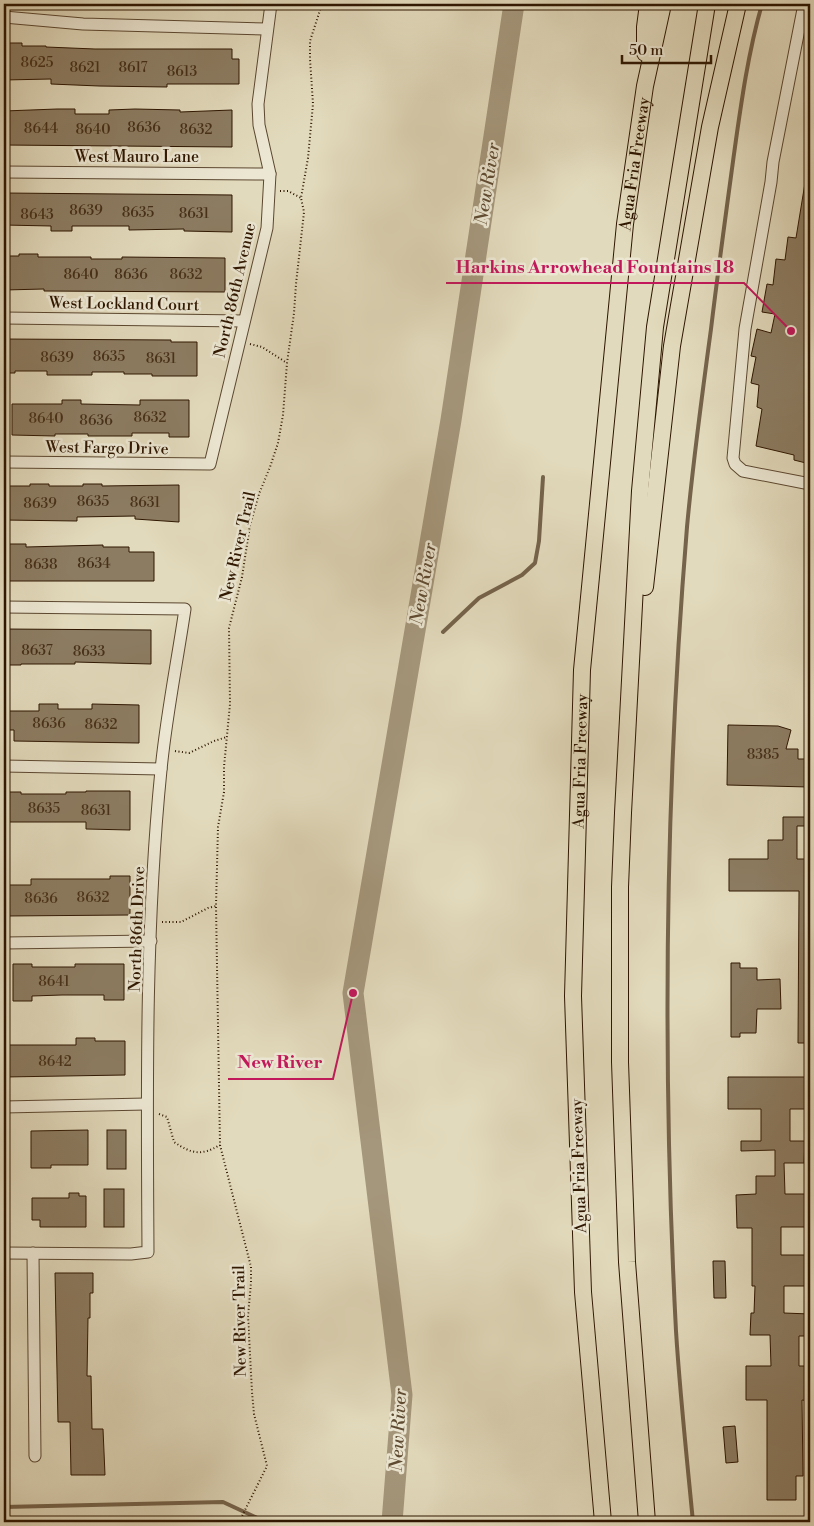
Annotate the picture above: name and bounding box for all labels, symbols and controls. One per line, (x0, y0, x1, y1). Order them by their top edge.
scale bar (622, 32, 710, 64)
text: 50 m (629, 41, 663, 60)
house number: 8625 (21, 54, 54, 72)
house number: 8621 (69, 59, 101, 77)
house number: 8617 (118, 59, 148, 77)
house number: 8613 (167, 63, 197, 81)
street label: Agua Fria Freeway (615, 96, 654, 233)
house number: 8636 (127, 119, 161, 137)
house number: 8644 (24, 120, 58, 138)
house number: 8640 (76, 121, 110, 139)
house number: 8632 (180, 121, 212, 139)
water label: New River (469, 141, 505, 228)
street label: West Mauro Lane (74, 147, 199, 167)
house number: 8639 (69, 202, 103, 220)
house number: 8635 (122, 204, 155, 222)
house number: 8631 (179, 205, 209, 223)
house number: 8643 (20, 206, 54, 224)
street label: North 86th Avenue (210, 221, 260, 360)
callout: Harkins Arrowhead Fountains 18 (446, 250, 744, 283)
text: Harkins Arrowhead Fountains 18 (456, 256, 734, 279)
house number: 8640 (64, 266, 98, 284)
house number: 8636 (114, 266, 148, 284)
house number: 8632 (170, 266, 202, 284)
street label: West Lockland Court (48, 293, 200, 315)
house number: 8635 (93, 348, 126, 366)
house number: 8639 (40, 349, 74, 367)
house number: 8631 (146, 350, 176, 368)
house number: 8632 (134, 409, 166, 427)
house number: 8640 (29, 410, 63, 428)
house number: 8636 (79, 412, 113, 430)
street label: West Fargo Drive (44, 437, 169, 459)
street label: New River Trail (216, 489, 260, 603)
house number: 8635 (77, 493, 110, 511)
house number: 8631 (130, 494, 160, 512)
house number: 8639 (23, 495, 57, 513)
water label: New River (405, 541, 442, 628)
house number: 8634 (77, 555, 111, 573)
house number: 8638 (24, 556, 58, 574)
house number: 8637 (21, 642, 53, 660)
house number: 8633 (73, 643, 106, 661)
street label: Agua Fria Freeway (569, 693, 592, 830)
house number: 8636 (32, 715, 66, 733)
house number: 8632 (85, 716, 117, 734)
house number: 8385 (747, 746, 780, 764)
house number: 8635 (28, 800, 61, 818)
house number: 8631 (81, 802, 111, 820)
street label: North 86th Drive (125, 866, 149, 992)
house number: 8632 (77, 889, 109, 907)
house number: 8636 (24, 890, 58, 908)
house number: 8641 (38, 973, 70, 991)
callout: New River (228, 1046, 333, 1079)
text: New River (237, 1051, 323, 1074)
house number: 8642 (38, 1053, 72, 1071)
street label: Agua Fria Freeway (567, 1098, 591, 1235)
street label: New River Trail (229, 1265, 251, 1377)
water label: New River (385, 1388, 412, 1473)

